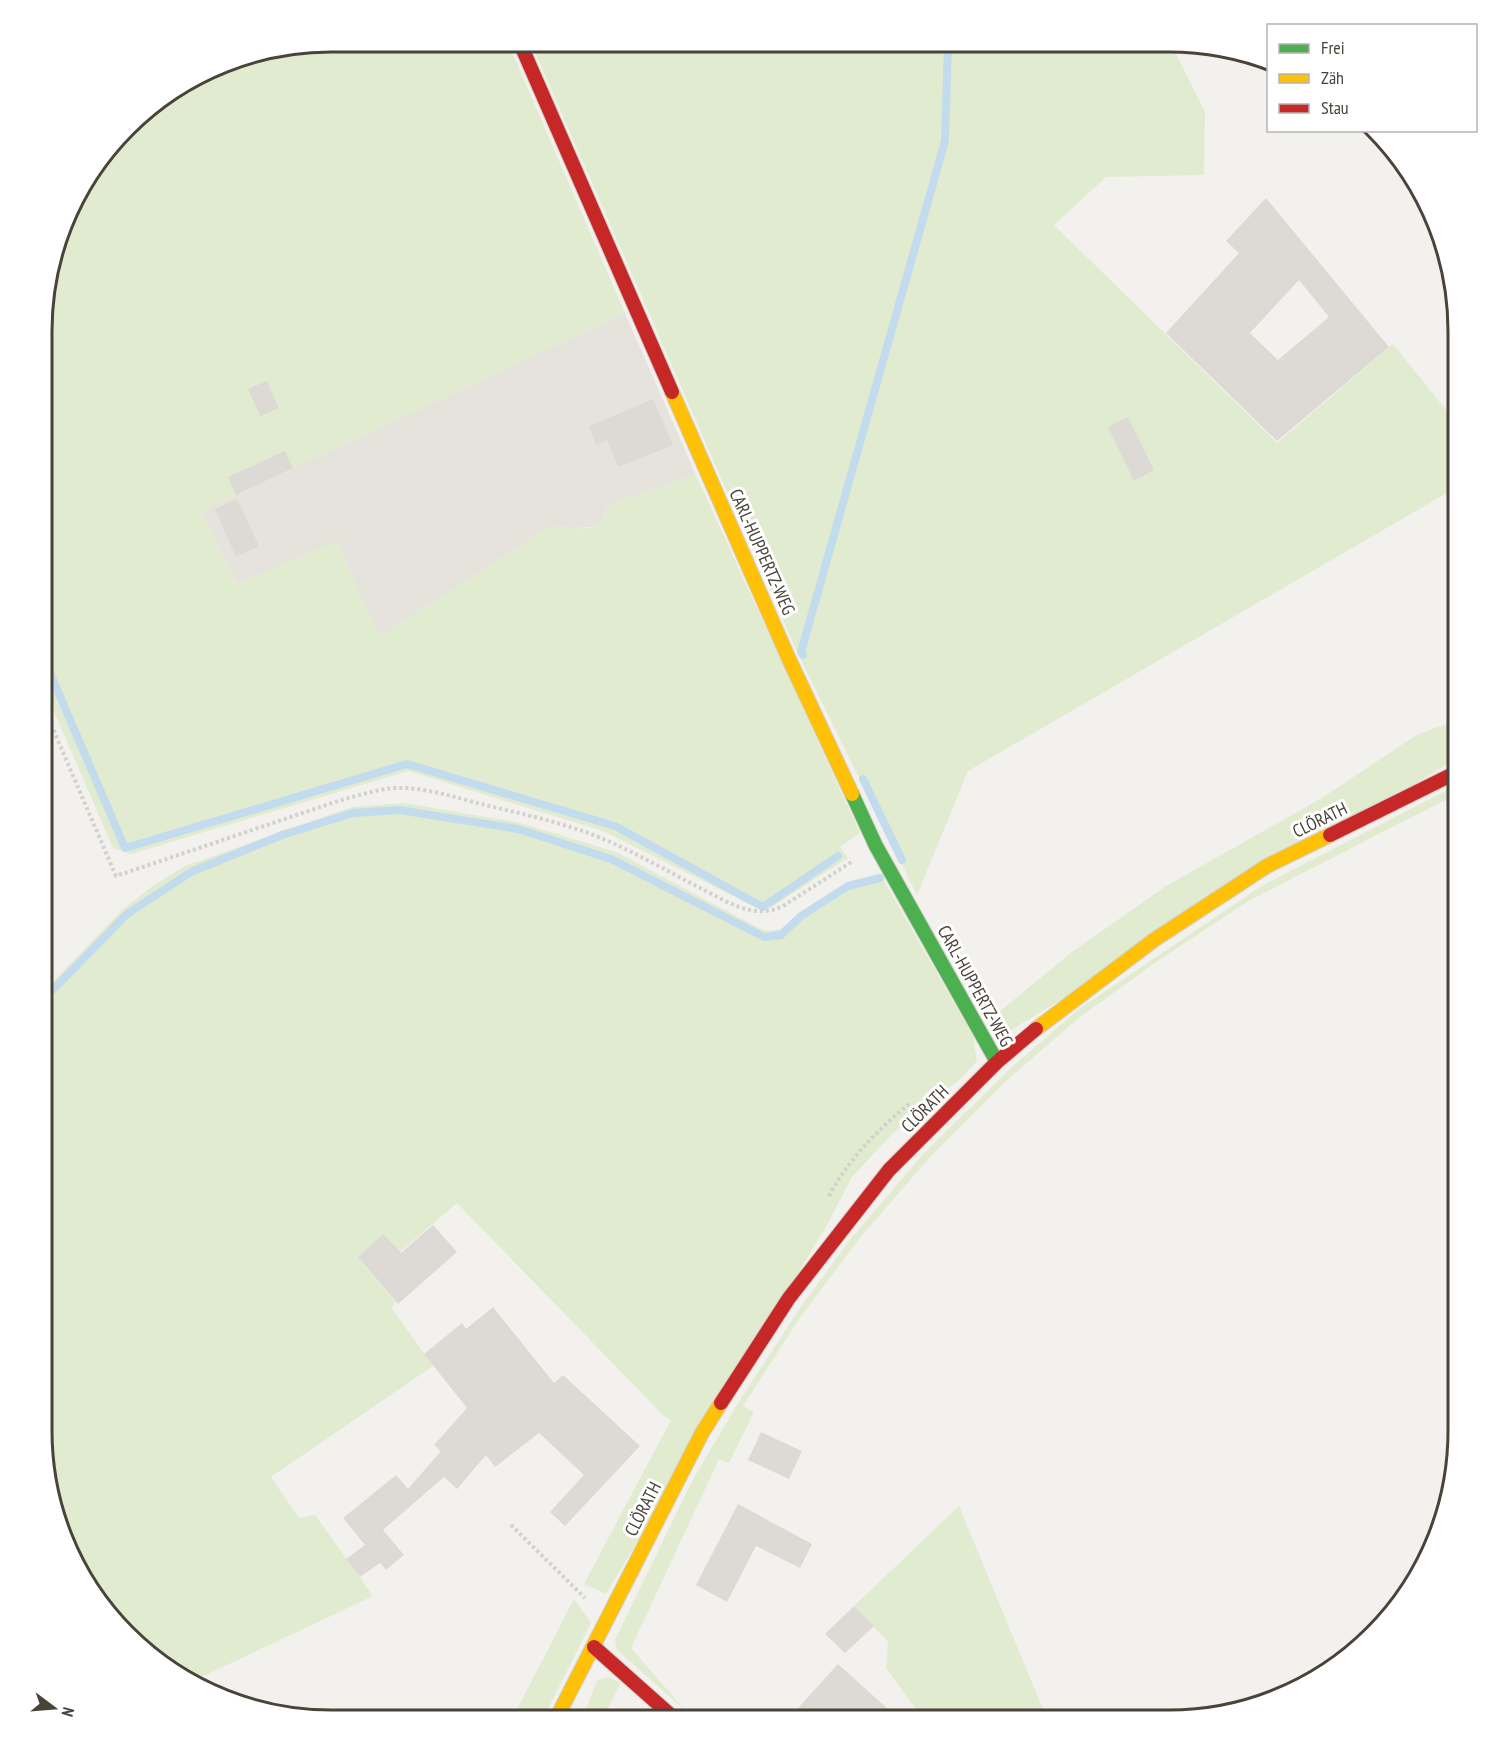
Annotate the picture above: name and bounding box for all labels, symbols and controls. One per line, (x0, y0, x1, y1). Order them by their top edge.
legend (1267, 24, 1477, 132)
text: Frei (1321, 36, 1345, 59)
text: Zäh (1321, 66, 1344, 89)
text: Stau (1321, 96, 1349, 119)
street label: CARL-HUPPERTZ-WEG (724, 485, 801, 618)
street label: CLÖRATH (1289, 796, 1351, 843)
street label: CARL-HUPPERTZ-WEG (933, 921, 1018, 1051)
street label: CLÖRATH (896, 1080, 953, 1137)
street label: CLÖRATH (619, 1478, 666, 1540)
north arrow (24, 1678, 84, 1738)
text: N (58, 1705, 79, 1719)

